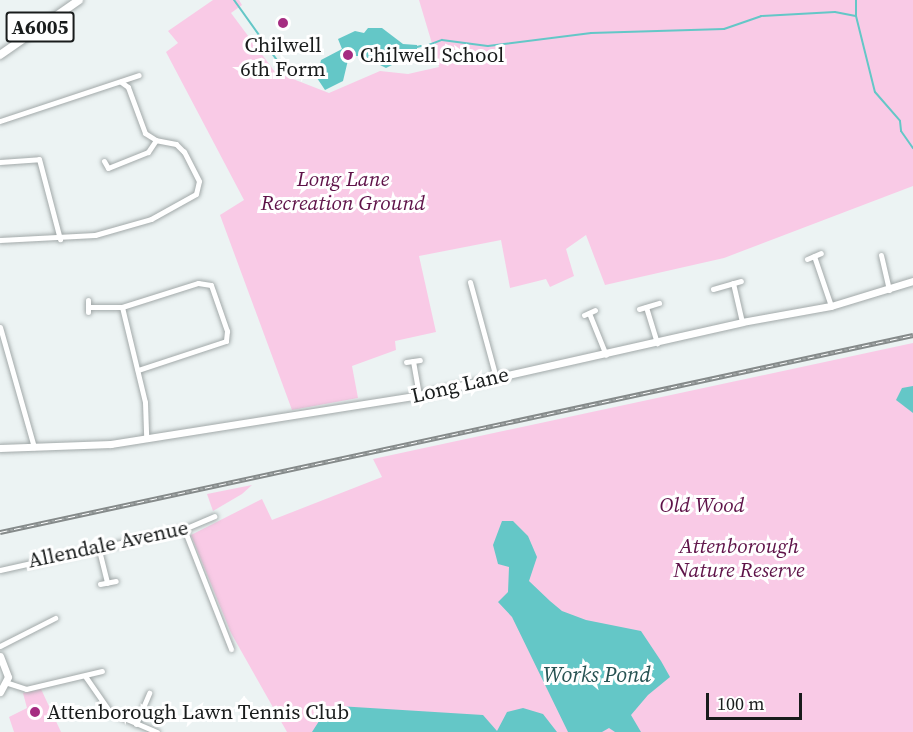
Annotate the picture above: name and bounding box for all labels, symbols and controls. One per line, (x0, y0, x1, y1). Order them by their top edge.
road number: A6005 (6, 10, 74, 44)
marker: Chilwell 6th Form (276, 16, 290, 30)
place label: Chilwell 6th Form (240, 32, 326, 82)
place label: Chilwell School (360, 42, 504, 68)
marker: Chilwell School (341, 48, 355, 62)
park label: Long Lane Recreation Ground (261, 166, 425, 216)
street label: Long Lane (409, 362, 511, 408)
park label: Old Wood (660, 492, 744, 518)
street label: Allendale Avenue (26, 515, 190, 573)
park label: Attenborough Nature Reserve (673, 533, 805, 583)
water label: Works Pond (543, 662, 651, 688)
scale bar (709, 681, 805, 719)
text: 100 m (717, 691, 764, 716)
place label: Attenborough Lawn Tennis Club (47, 699, 349, 725)
marker: Attenborough Lawn Tennis Club (28, 705, 42, 719)

